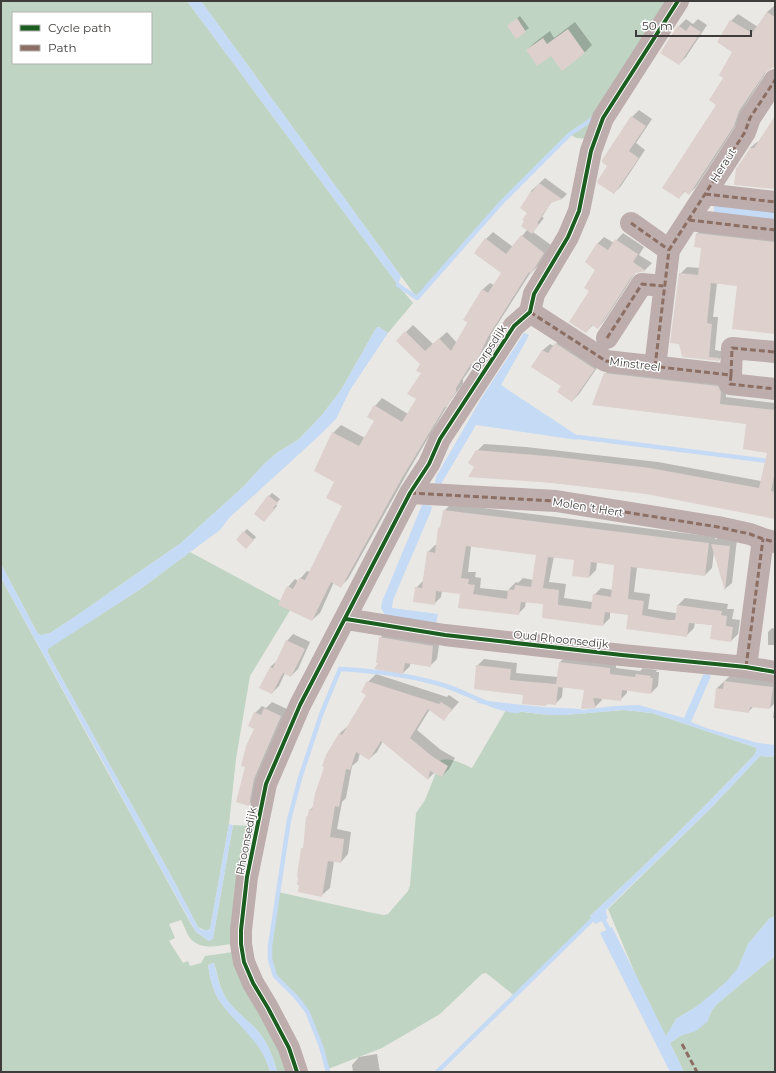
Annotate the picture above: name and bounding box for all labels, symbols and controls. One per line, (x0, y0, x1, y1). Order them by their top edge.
legend (12, 12, 152, 64)
scale bar (636, 12, 751, 38)
text: 50 m (642, 18, 673, 33)
text: Cycle path (48, 20, 111, 35)
text: Path (48, 40, 77, 55)
street label: Heraut (707, 145, 739, 185)
street label: Dorpsdijk (469, 322, 510, 374)
street label: Minstreel (609, 354, 661, 374)
street label: Molen 't Hert (552, 494, 625, 520)
street label: Oud Rhoonsedijk (513, 627, 610, 651)
street label: Rhoonsedijk (233, 806, 260, 876)

